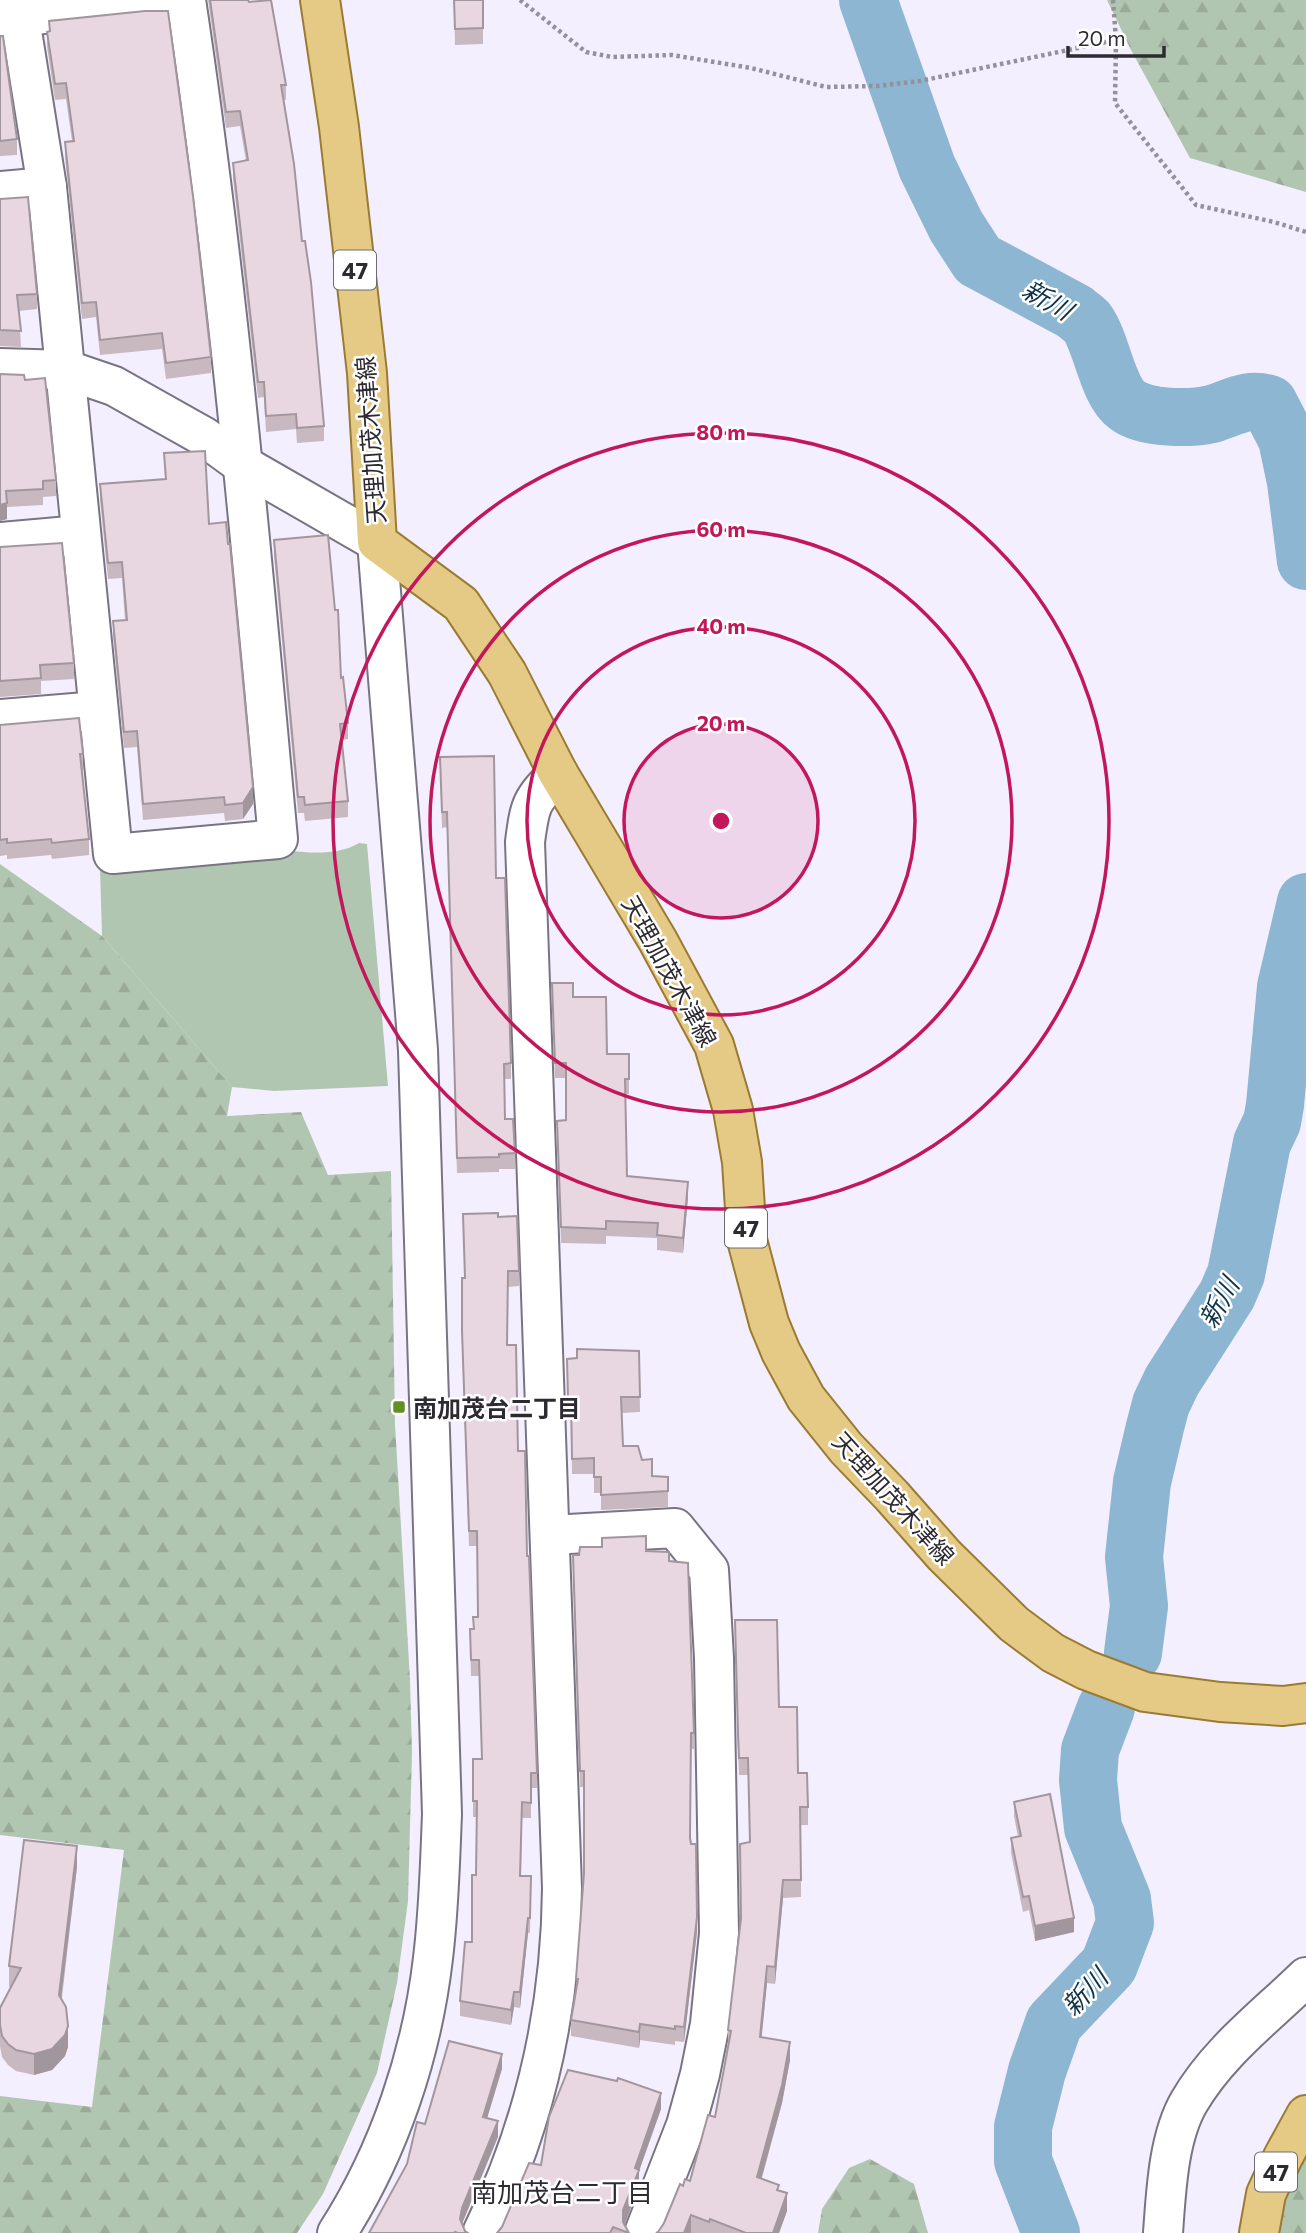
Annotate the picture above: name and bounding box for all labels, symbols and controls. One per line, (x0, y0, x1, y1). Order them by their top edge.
scale bar (1068, 14, 1164, 58)
text: 20 m (1078, 25, 1126, 50)
road number: 47 (334, 250, 376, 290)
water label: 新川 (1018, 273, 1081, 327)
street label: 天理加茂木津線 (350, 355, 390, 525)
text: 80 m (696, 419, 746, 444)
text: 60 m (696, 516, 746, 541)
text: 40 m (696, 613, 746, 638)
text: 20 m (697, 710, 745, 735)
centre of rings (709, 809, 733, 833)
street label: 天理加茂木津線 (617, 891, 723, 1051)
road number: 47 (725, 1208, 767, 1247)
water label: 新川 (1192, 1269, 1246, 1332)
place label: 南加茂台二丁目 (413, 1393, 581, 1422)
marker: 南加茂台二丁目 (391, 1399, 407, 1415)
street label: 天理加茂木津線 (827, 1426, 961, 1570)
water label: 新川 (1055, 1959, 1115, 2021)
road number: 47 (1255, 2152, 1297, 2192)
district label: 南加茂台二丁目 (471, 2176, 653, 2207)

